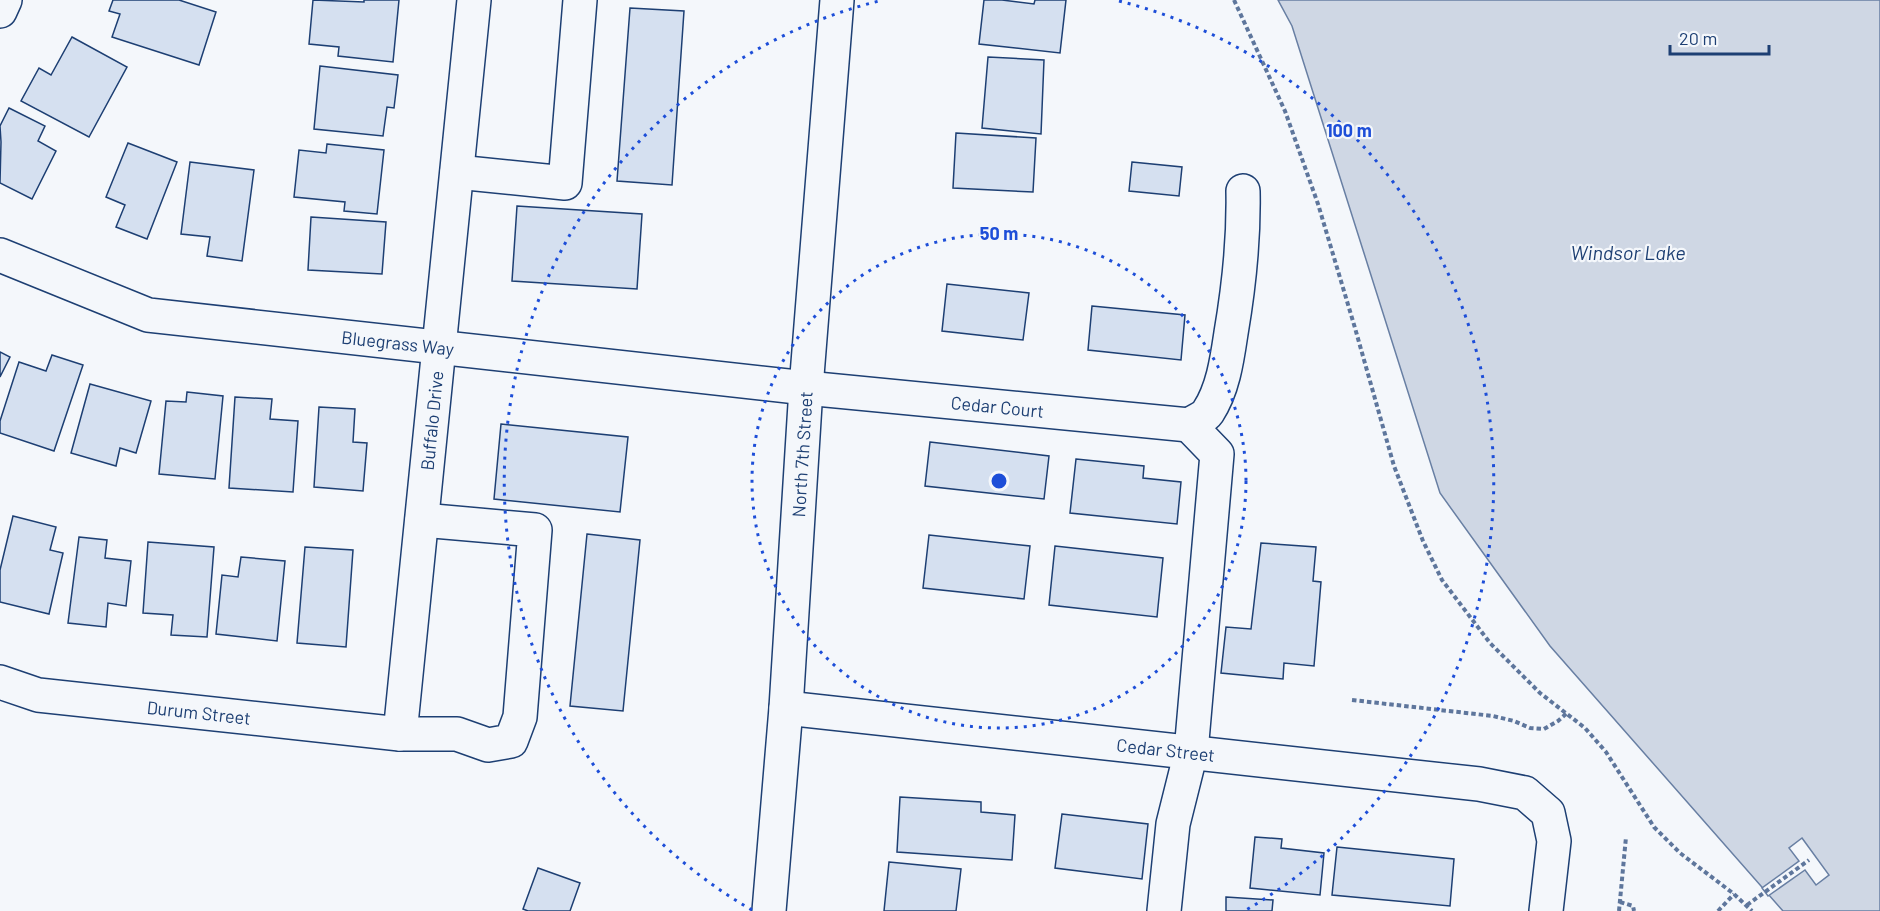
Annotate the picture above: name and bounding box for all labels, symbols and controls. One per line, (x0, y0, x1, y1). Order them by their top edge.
scale bar (1670, 18, 1769, 56)
text: 20 m (1679, 27, 1717, 49)
text: 100 m (1326, 119, 1372, 141)
text: 50 m (980, 222, 1018, 244)
water label: Windsor Lake (1570, 240, 1686, 264)
street label: Bluegrass Way (340, 326, 455, 360)
street label: Buffalo Drive (416, 370, 448, 472)
street label: North 7th Street (787, 391, 817, 518)
street label: Cedar Court (950, 391, 1045, 422)
centre of rings (989, 471, 1009, 491)
street label: Durum Street (146, 696, 252, 729)
street label: Cedar Street (1115, 733, 1216, 766)

